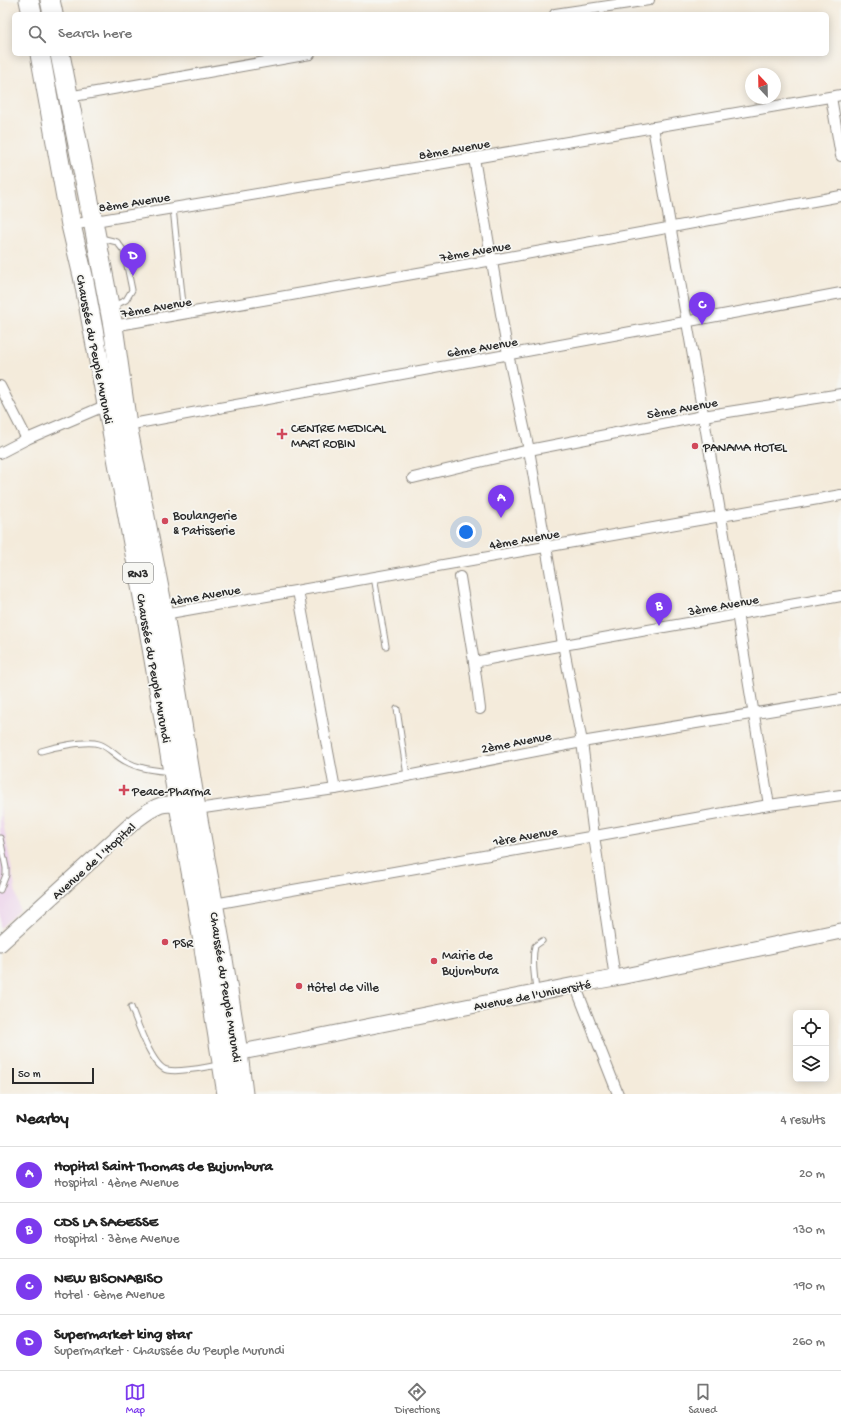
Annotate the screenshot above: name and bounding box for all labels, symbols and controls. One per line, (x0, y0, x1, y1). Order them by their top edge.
search box (12, 12, 829, 56)
icon: search (26, 23, 48, 45)
text: Search here (58, 25, 132, 43)
north arrow (745, 68, 781, 104)
street label: 8ème Avenue (418, 137, 491, 164)
street label: 8ème Avenue (98, 190, 171, 217)
street label: 7ème Avenue (438, 239, 512, 266)
pin: D (120, 243, 146, 276)
street label: Chaussée du Peuple Murundi (72, 274, 115, 426)
pin: C (689, 292, 715, 325)
street label: 7ème Avenue (119, 295, 193, 322)
street label: 6ème Avenue (446, 335, 519, 362)
street label: 5ème Avenue (646, 396, 719, 423)
place label: CENTRE MEDICAL MART ROBIN (291, 422, 387, 452)
marker: CENTRE MEDICAL MART ROBIN (276, 428, 288, 440)
marker: PANAMA HOTEL (690, 441, 700, 451)
place label: PANAMA HOTEL (702, 441, 788, 456)
pin: A (488, 485, 514, 518)
place label: Boulangerie & Patisserie (172, 509, 237, 539)
marker: Boulangerie & Patisserie (160, 516, 170, 526)
your location (456, 522, 476, 542)
street label: 4ème Avenue (488, 527, 561, 554)
road number: RN3 (123, 563, 153, 583)
street label: 4ème Avenue (169, 583, 242, 610)
street label: Chaussée du Peuple Murundi (132, 592, 173, 745)
pin: B (646, 593, 672, 626)
street label: 3ème Avenue (686, 593, 760, 620)
street label: 2ème Avenue (480, 729, 553, 758)
marker: Peace-Pharma (119, 785, 129, 795)
place label: Peace-Pharma (131, 785, 212, 800)
street label: Avenue de l 'Hopital (50, 820, 140, 903)
street label: 1ère Avenue (491, 824, 559, 851)
street label: Chaussée du Peuple Murundi (205, 911, 244, 1064)
marker: PSR (160, 937, 170, 947)
place label: PSR (172, 937, 194, 952)
place label: Mairie de Bujumbura (441, 949, 499, 979)
marker: Mairie de Bujumbura (429, 956, 439, 966)
street label: Avenue de l'Université (473, 978, 593, 1015)
marker: Hôtel de Ville (294, 981, 304, 991)
place label: Hôtel de Ville (307, 981, 379, 996)
map controls (793, 1010, 829, 1082)
button: locate (793, 1010, 829, 1046)
button: layers (793, 1046, 829, 1082)
scale bar (12, 1066, 94, 1085)
text: 50 m (18, 1069, 40, 1081)
text: Nearby (16, 1110, 69, 1130)
text: 4 results (781, 1113, 825, 1128)
text: Hopital Saint Thomas de Bujumbura (54, 1158, 273, 1176)
text: A (25, 1167, 33, 1182)
text: 20 m (799, 1167, 825, 1182)
text: Hospital · 4ème Avenue (54, 1176, 179, 1191)
text: CDS LA SAGESSE (54, 1214, 158, 1232)
text: B (26, 1223, 32, 1238)
text: 130 m (793, 1223, 825, 1238)
text: Hospital · 3ème Avenue (54, 1232, 179, 1247)
text: NEW BISONABISO (54, 1270, 163, 1288)
text: C (25, 1279, 33, 1294)
text: 190 m (794, 1279, 825, 1294)
text: Hotel · 6ème Avenue (54, 1288, 165, 1303)
text: Supermarket king star (54, 1326, 191, 1344)
text: D (25, 1335, 33, 1350)
text: 260 m (792, 1335, 825, 1350)
text: Supermarket · Chaussée du Peuple Murundi (54, 1344, 285, 1359)
tab: Map (124, 1381, 146, 1417)
tab: Directions (395, 1381, 440, 1417)
tab: Saved (688, 1381, 717, 1417)

